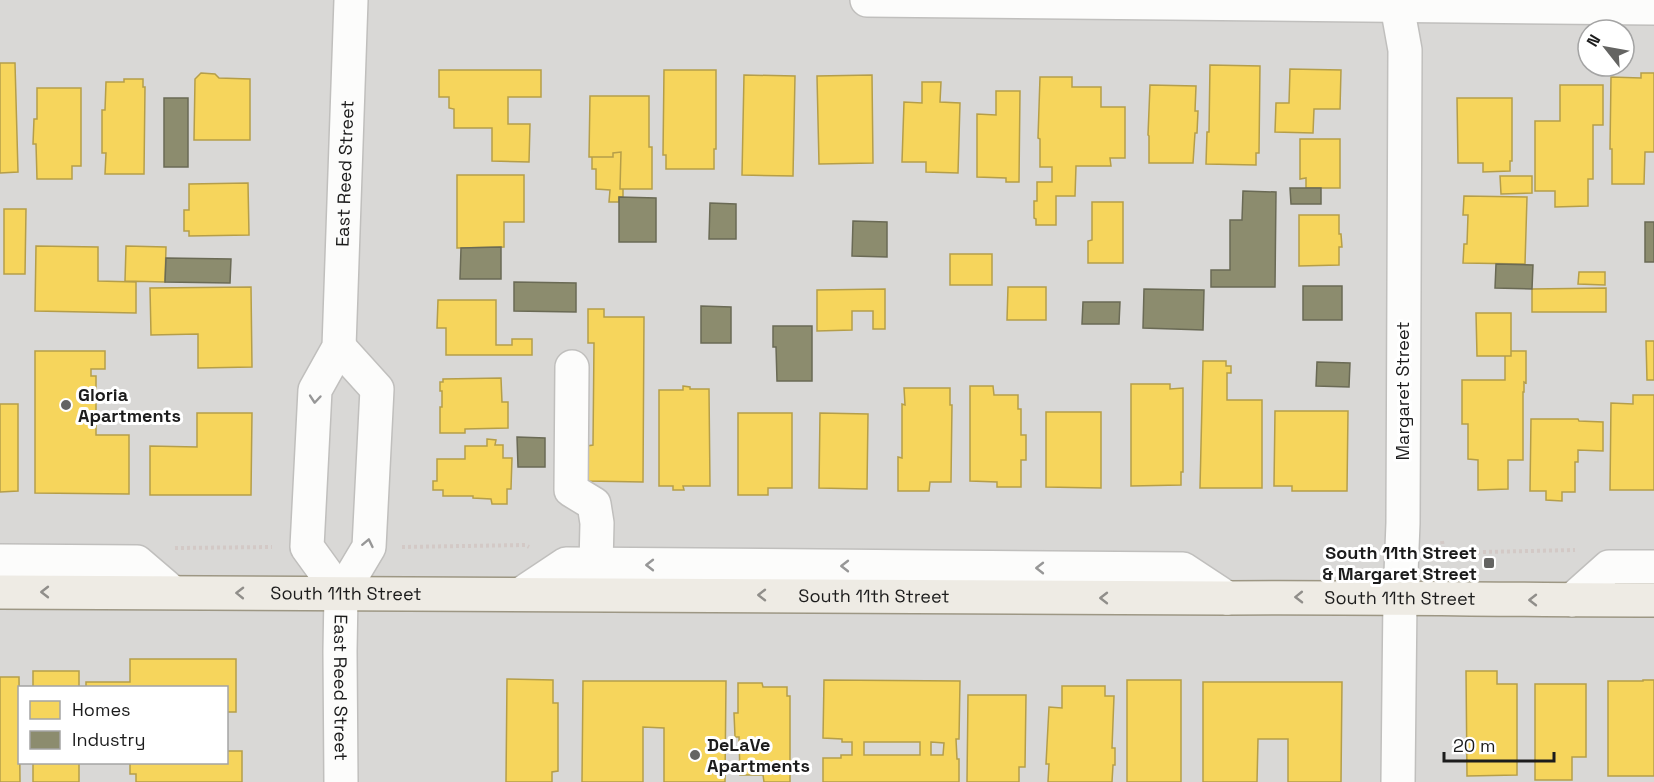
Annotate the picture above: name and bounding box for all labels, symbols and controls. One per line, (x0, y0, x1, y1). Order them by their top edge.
north arrow (1576, 18, 1636, 78)
text: N (1582, 31, 1605, 51)
street label: East Reed Street (330, 100, 359, 247)
street label: Margaret Street (1391, 322, 1414, 460)
place label: Gloria Apartments (78, 383, 181, 427)
one-way arrow (309, 395, 322, 404)
marker: Gloria Apartments (59, 398, 73, 412)
one-way arrow (361, 538, 374, 548)
place label: South 11th Street & Margaret Street (1323, 541, 1477, 585)
marker: South 11th Street & Margaret Street (1482, 556, 1496, 570)
one-way arrow (646, 559, 655, 571)
one-way arrow (841, 560, 850, 572)
one-way arrow (1036, 562, 1045, 574)
street label: South 11th Street (270, 581, 422, 605)
street label: South 11th Street (798, 584, 950, 608)
one-way arrow (41, 586, 50, 598)
street label: South 11th Street (1324, 586, 1476, 610)
one-way arrow (236, 587, 245, 599)
one-way arrow (758, 589, 767, 601)
one-way arrow (1295, 591, 1304, 604)
one-way arrow (1100, 592, 1109, 604)
one-way arrow (1528, 594, 1537, 606)
street label: East Reed Street (329, 614, 353, 761)
legend (18, 686, 228, 764)
text: Homes (72, 698, 131, 721)
scale bar (1444, 725, 1554, 763)
text: Industry (72, 728, 145, 751)
place label: DeLaVe Apartments (707, 733, 810, 777)
text: 20 m (1453, 734, 1496, 757)
marker: DeLaVe Apartments (688, 748, 702, 762)

